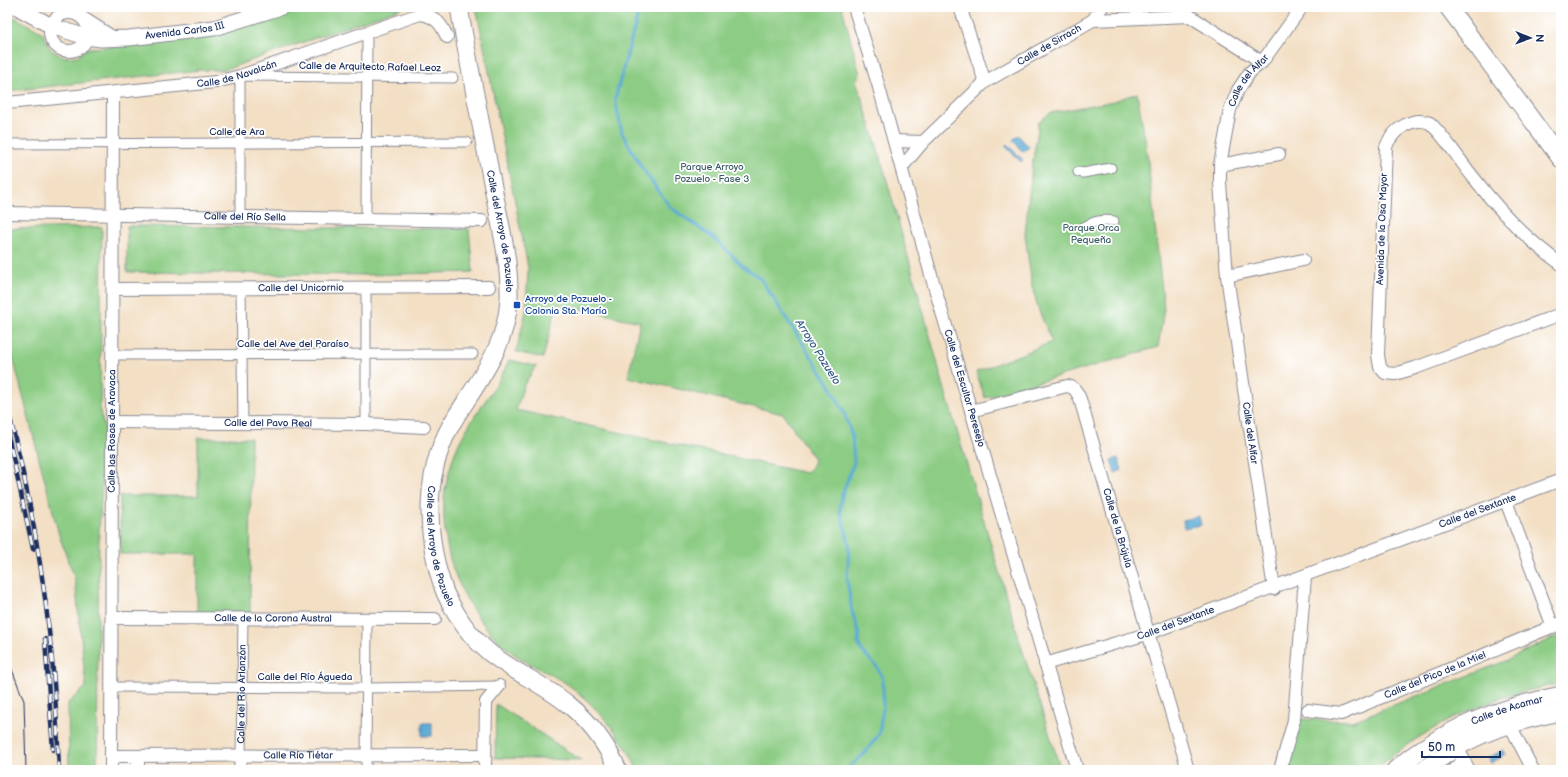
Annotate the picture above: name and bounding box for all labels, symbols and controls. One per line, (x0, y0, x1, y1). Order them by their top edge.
north arrow (1510, 18, 1550, 58)
street label: Avenida Carlos III (144, 19, 226, 42)
street label: Calle de Sirrach (1015, 22, 1084, 68)
text: N (1533, 34, 1546, 42)
street label: Calle del Alfar (1226, 52, 1272, 109)
street label: Calle de Navalcán (196, 58, 279, 90)
street label: Calle de Arquitecto Rafael Leoz (299, 60, 441, 74)
street label: Calle de Ara (209, 126, 265, 138)
park label: Parque Arroyo Pozuelo - Fase 3 (675, 161, 749, 185)
street label: Calle del Arroyo de Pozuelo (484, 169, 515, 293)
street label: Avenida de la Osa Mayor (1374, 172, 1390, 285)
street label: Calle del Río Sella (204, 210, 286, 224)
park label: Parque Orca Pequeña (1062, 222, 1120, 246)
street label: Calle del Unicornio (258, 282, 344, 294)
place label: Arroyo de Pozuelo - Colonia Sta. María (525, 293, 613, 317)
marker: Arroyo de Pozuelo - Colonia Sta. María (512, 300, 522, 310)
water label: Arroyo Pozuelo (792, 316, 844, 388)
street label: Calle del Escultor Peresejo (941, 328, 988, 449)
street label: Calle del Ave del Paraíso (237, 338, 349, 350)
street label: Calle las Rosas de Aravaca (106, 369, 118, 493)
street label: Calle del Alfar (1240, 401, 1260, 465)
street label: Calle del Pavo Real (224, 417, 312, 430)
street label: Calle del Arroyo de Pozuelo (424, 485, 457, 609)
street label: Calle de la Brújula (1100, 487, 1135, 570)
street label: Calle del Sextante (1437, 491, 1518, 531)
street label: Calle del Sextante (1136, 603, 1216, 643)
street label: Calle de la Corona Austral (214, 612, 332, 625)
street label: Calle del Río Arlanzón (235, 644, 249, 744)
street label: Calle del Pico de la Miel (1382, 649, 1488, 701)
street label: Calle del Río Águeda (258, 671, 353, 683)
street label: Calle de Acamar (1469, 693, 1544, 728)
scale bar (1422, 733, 1500, 759)
text: 50 m (1428, 740, 1455, 755)
street label: Calle Río Tiétar (263, 749, 333, 762)

